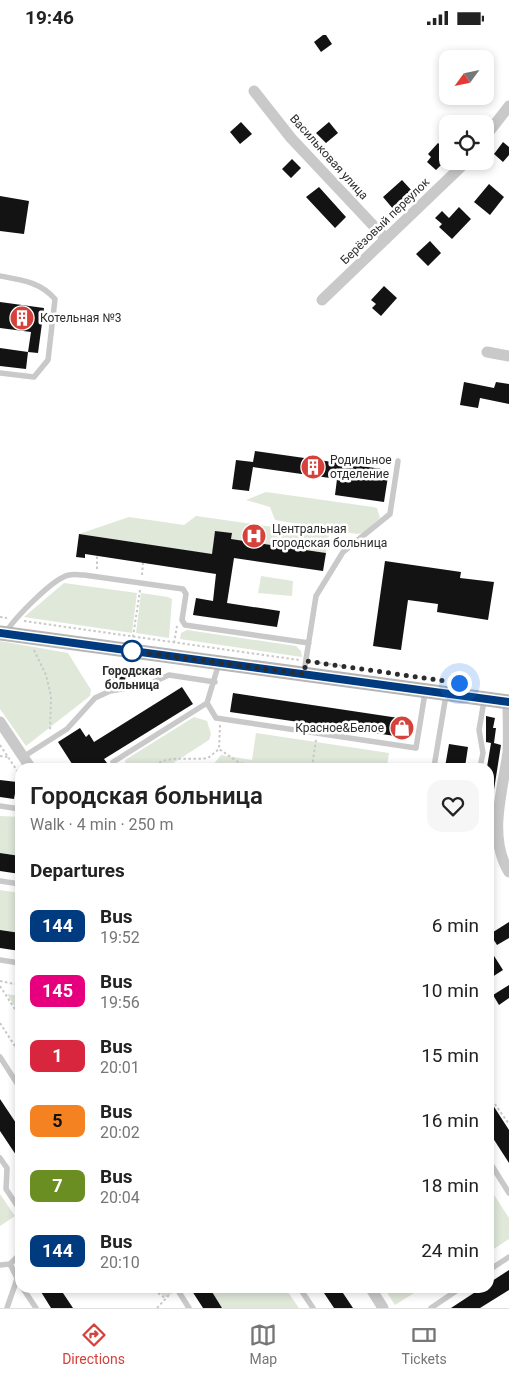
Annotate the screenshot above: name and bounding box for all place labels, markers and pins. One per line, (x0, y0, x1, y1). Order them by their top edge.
building icon: Котельная №3 (9, 305, 35, 331)
place label: Котельная №3 (40, 311, 121, 325)
place label: Родильное отделение (330, 453, 392, 481)
building icon: Родильное отделение (300, 454, 326, 480)
place label: Центральная городская больница (272, 522, 387, 550)
hospital icon: Центральная городская больница (241, 523, 267, 549)
marker: Городская больница (121, 640, 143, 662)
place label: Городская больница (102, 664, 162, 692)
shop icon: Красное&Белое (389, 715, 415, 741)
place label: Красное&Белое (295, 721, 384, 735)

